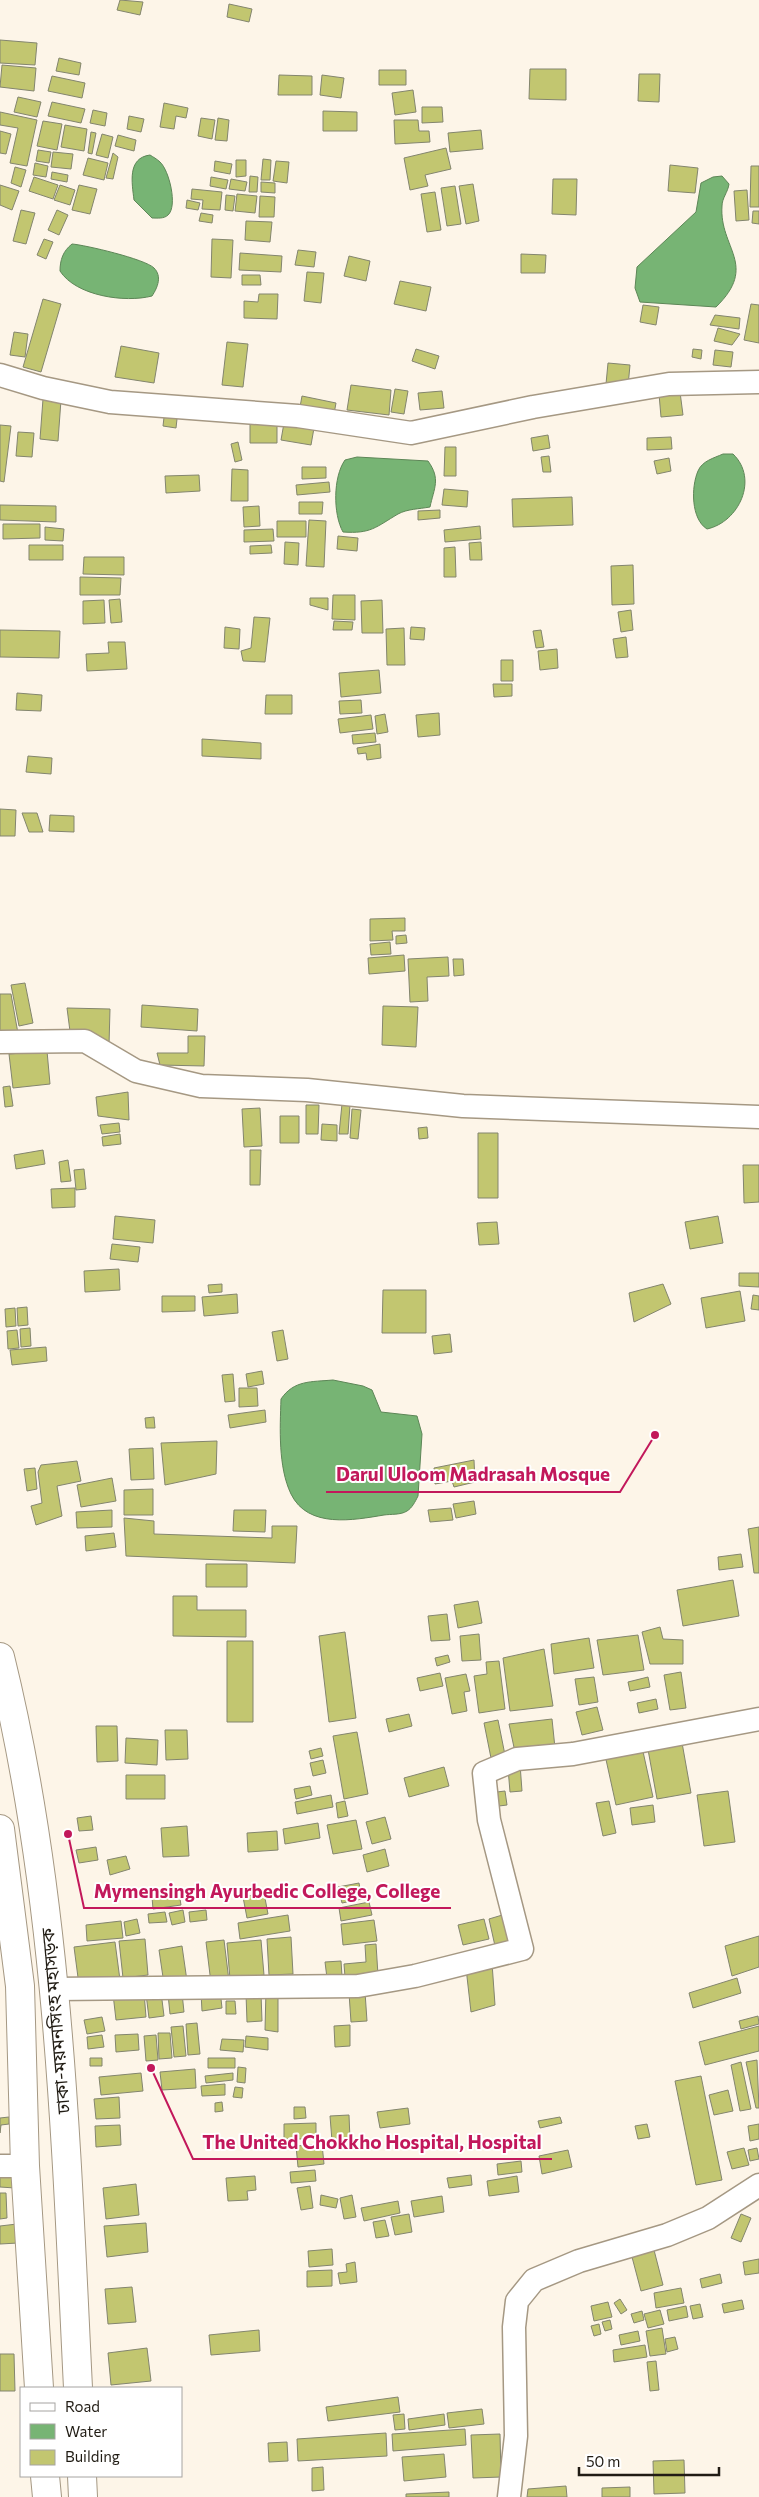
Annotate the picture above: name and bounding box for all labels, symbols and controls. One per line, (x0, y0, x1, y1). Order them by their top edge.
callout: Darul Uloom Madrasah Mosque (326, 1458, 620, 1492)
text: Darul Uloom Madrasah Mosque (336, 1462, 610, 1485)
callout: Mymensingh Ayurbedic College, College (84, 1874, 451, 1908)
text: Mymensingh Ayurbedic College, College (94, 1879, 440, 1902)
street label: ঢাকা-ময়মনসিংহ মহাসড়ক (36, 1927, 74, 2116)
callout: The United Chokkho Hospital, Hospital (193, 2125, 552, 2159)
text: The United Chokkho Hospital, Hospital (202, 2130, 542, 2153)
legend (20, 2387, 182, 2477)
text: Road (65, 2397, 100, 2415)
text: Water (65, 2422, 107, 2440)
scale bar (579, 2444, 719, 2476)
text: Building (65, 2447, 120, 2465)
text: 50 m (586, 2452, 620, 2470)

